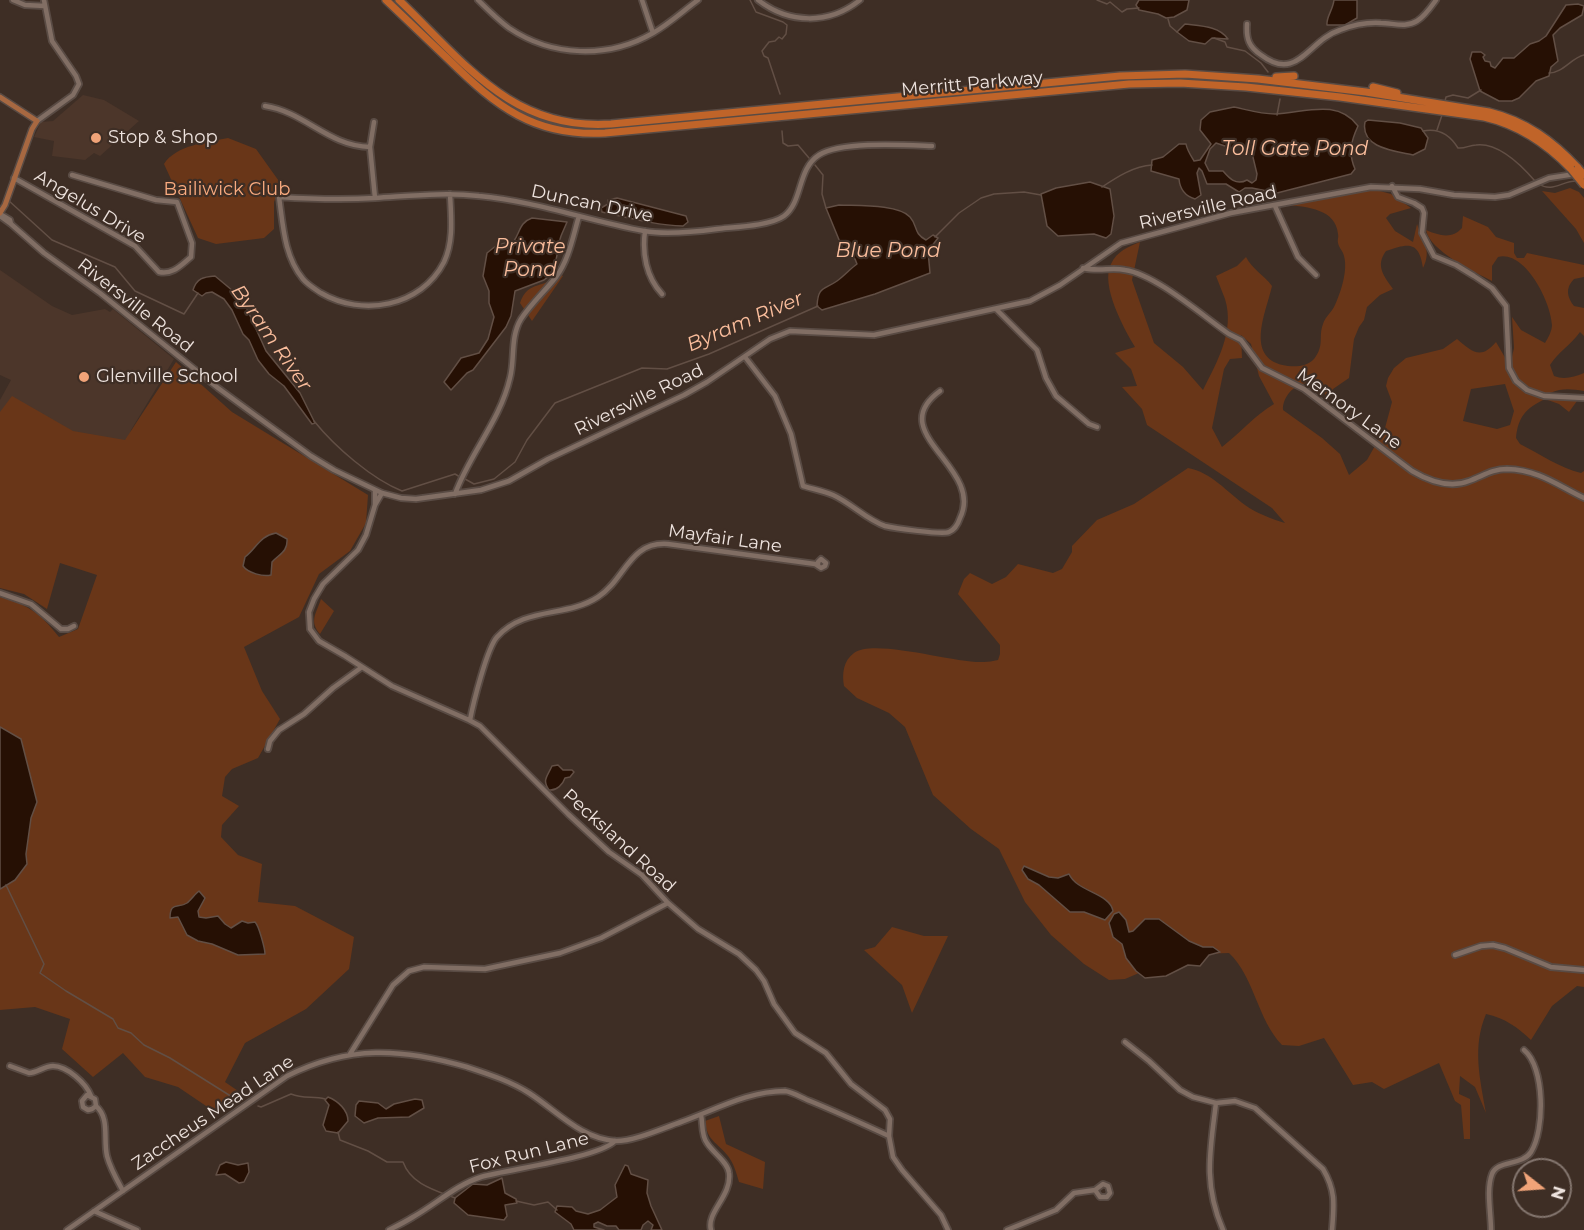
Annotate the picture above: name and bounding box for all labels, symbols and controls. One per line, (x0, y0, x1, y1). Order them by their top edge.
street label: Merritt Parkway (900, 67, 1044, 101)
place label: Stop & Shop (108, 127, 218, 149)
marker: Stop & Shop (89, 131, 103, 145)
water label: Toll Gate Pond (1222, 137, 1368, 161)
street label: Angelus Drive (30, 165, 150, 249)
park label: Bailiwick Club (164, 179, 290, 201)
street label: Duncan Drive (529, 181, 655, 227)
street label: Riversville Road (1137, 182, 1279, 234)
water label: Private Pond (494, 235, 566, 282)
water label: Blue Pond (836, 239, 940, 263)
street label: Riversville Road (73, 254, 197, 358)
water label: Byram River (226, 280, 316, 396)
water label: Byram River (683, 287, 807, 357)
street label: Riversville Road (571, 359, 707, 441)
street label: Memory Lane (1292, 364, 1406, 454)
place label: Glenville School (96, 366, 238, 388)
marker: Glenville School (77, 370, 91, 384)
street label: Mayfair Lane (667, 520, 783, 558)
street label: Pecksland Road (558, 785, 680, 897)
street label: Zaccheus Mead Lane (128, 1051, 298, 1175)
street label: Fox Run Lane (467, 1128, 591, 1178)
north arrow (1512, 1158, 1572, 1218)
text: N (1547, 1184, 1569, 1202)

